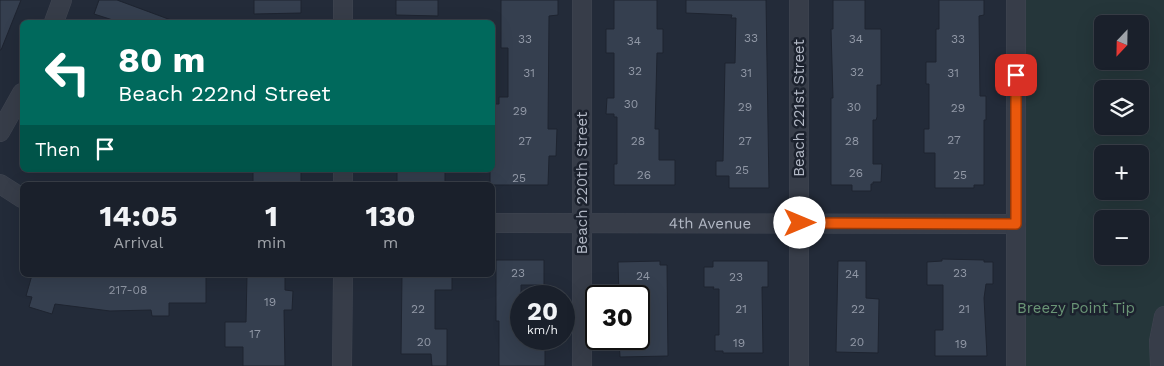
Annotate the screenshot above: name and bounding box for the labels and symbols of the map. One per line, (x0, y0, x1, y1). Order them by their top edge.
north arrow (1094, 15, 1149, 70)
house number: 33 (744, 31, 758, 45)
house number: 33 (518, 32, 532, 46)
house number: 34 (849, 32, 863, 46)
house number: 33 (951, 32, 965, 46)
house number: 34 (627, 34, 641, 48)
street label: Beach 221st Street (790, 39, 808, 177)
pin (995, 54, 1037, 96)
house number: 32 (628, 64, 642, 78)
house number: 32 (850, 65, 864, 79)
house number: 31 (523, 66, 535, 80)
house number: 31 (740, 66, 752, 80)
house number: 31 (947, 66, 959, 80)
house number: 30 (624, 97, 638, 111)
house number: 29 (738, 100, 752, 114)
house number: 30 (847, 100, 861, 114)
house number: 29 (951, 101, 965, 115)
house number: 29 (513, 104, 527, 118)
street label: Beach 220th Street (573, 111, 591, 254)
house number: 27 (947, 133, 961, 147)
house number: 27 (518, 134, 532, 148)
house number: 28 (631, 134, 645, 148)
house number: 27 (738, 134, 752, 148)
house number: 28 (845, 134, 859, 148)
house number: 25 (735, 163, 749, 177)
house number: 26 (849, 166, 863, 180)
house number: 26 (637, 168, 651, 182)
house number: 25 (953, 168, 967, 182)
house number: 25 (512, 171, 526, 185)
position arrow (773, 196, 825, 248)
street label: 4th Avenue (669, 214, 751, 232)
house number: 23 (511, 266, 525, 280)
house number: 23 (953, 266, 967, 280)
house number: 24 (845, 267, 859, 281)
house number: 24 (636, 269, 650, 283)
house number: 23 (729, 270, 743, 284)
house number: 217-08 (109, 283, 147, 297)
speed limit sign: 30 (585, 285, 650, 350)
house number: 19 (264, 295, 276, 309)
park label: Breezy Point Tip (1017, 299, 1135, 317)
house number: 22 (411, 302, 425, 316)
house number: 21 (735, 302, 747, 316)
house number: 22 (851, 302, 865, 316)
house number: 21 (958, 302, 970, 316)
house number: 17 (249, 327, 261, 341)
house number: 20 (417, 335, 431, 349)
house number: 20 (850, 335, 864, 349)
house number: 19 (733, 336, 745, 350)
house number: 19 (955, 337, 967, 351)

